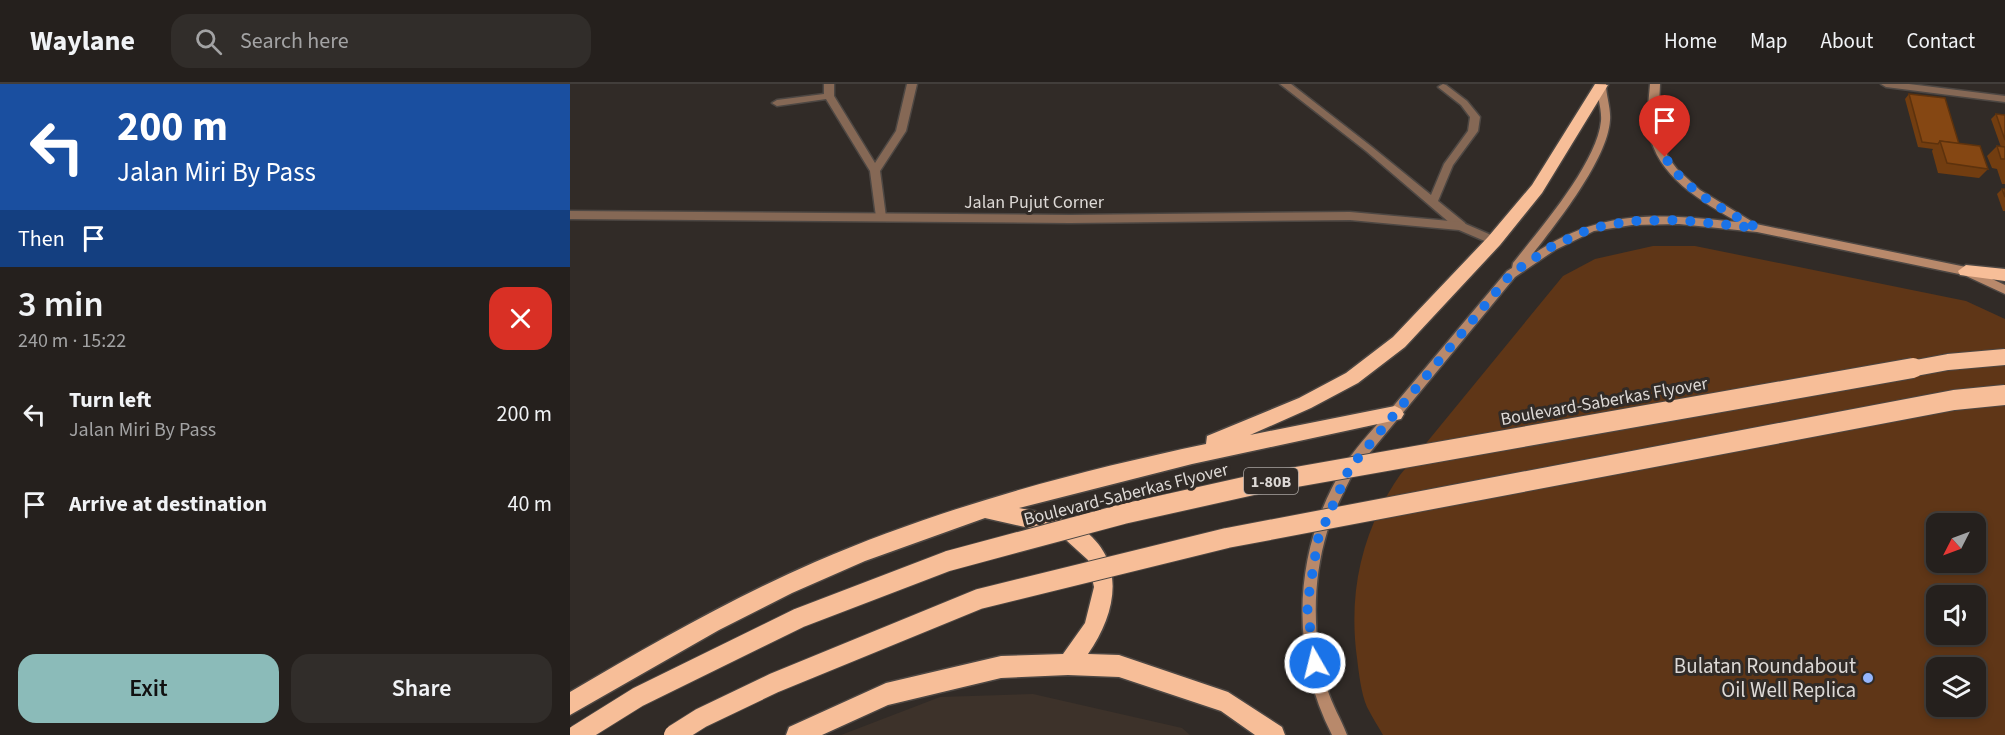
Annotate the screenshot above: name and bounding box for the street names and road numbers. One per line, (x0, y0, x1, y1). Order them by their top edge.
street label: Jalan Pujut Corner (964, 190, 1105, 215)
street label: Boulevard-Saberkas Flyover (1499, 371, 1710, 432)
street label: Boulevard-Saberkas Flyover (1021, 457, 1232, 532)
road number: 1-80B (1244, 468, 1298, 494)

